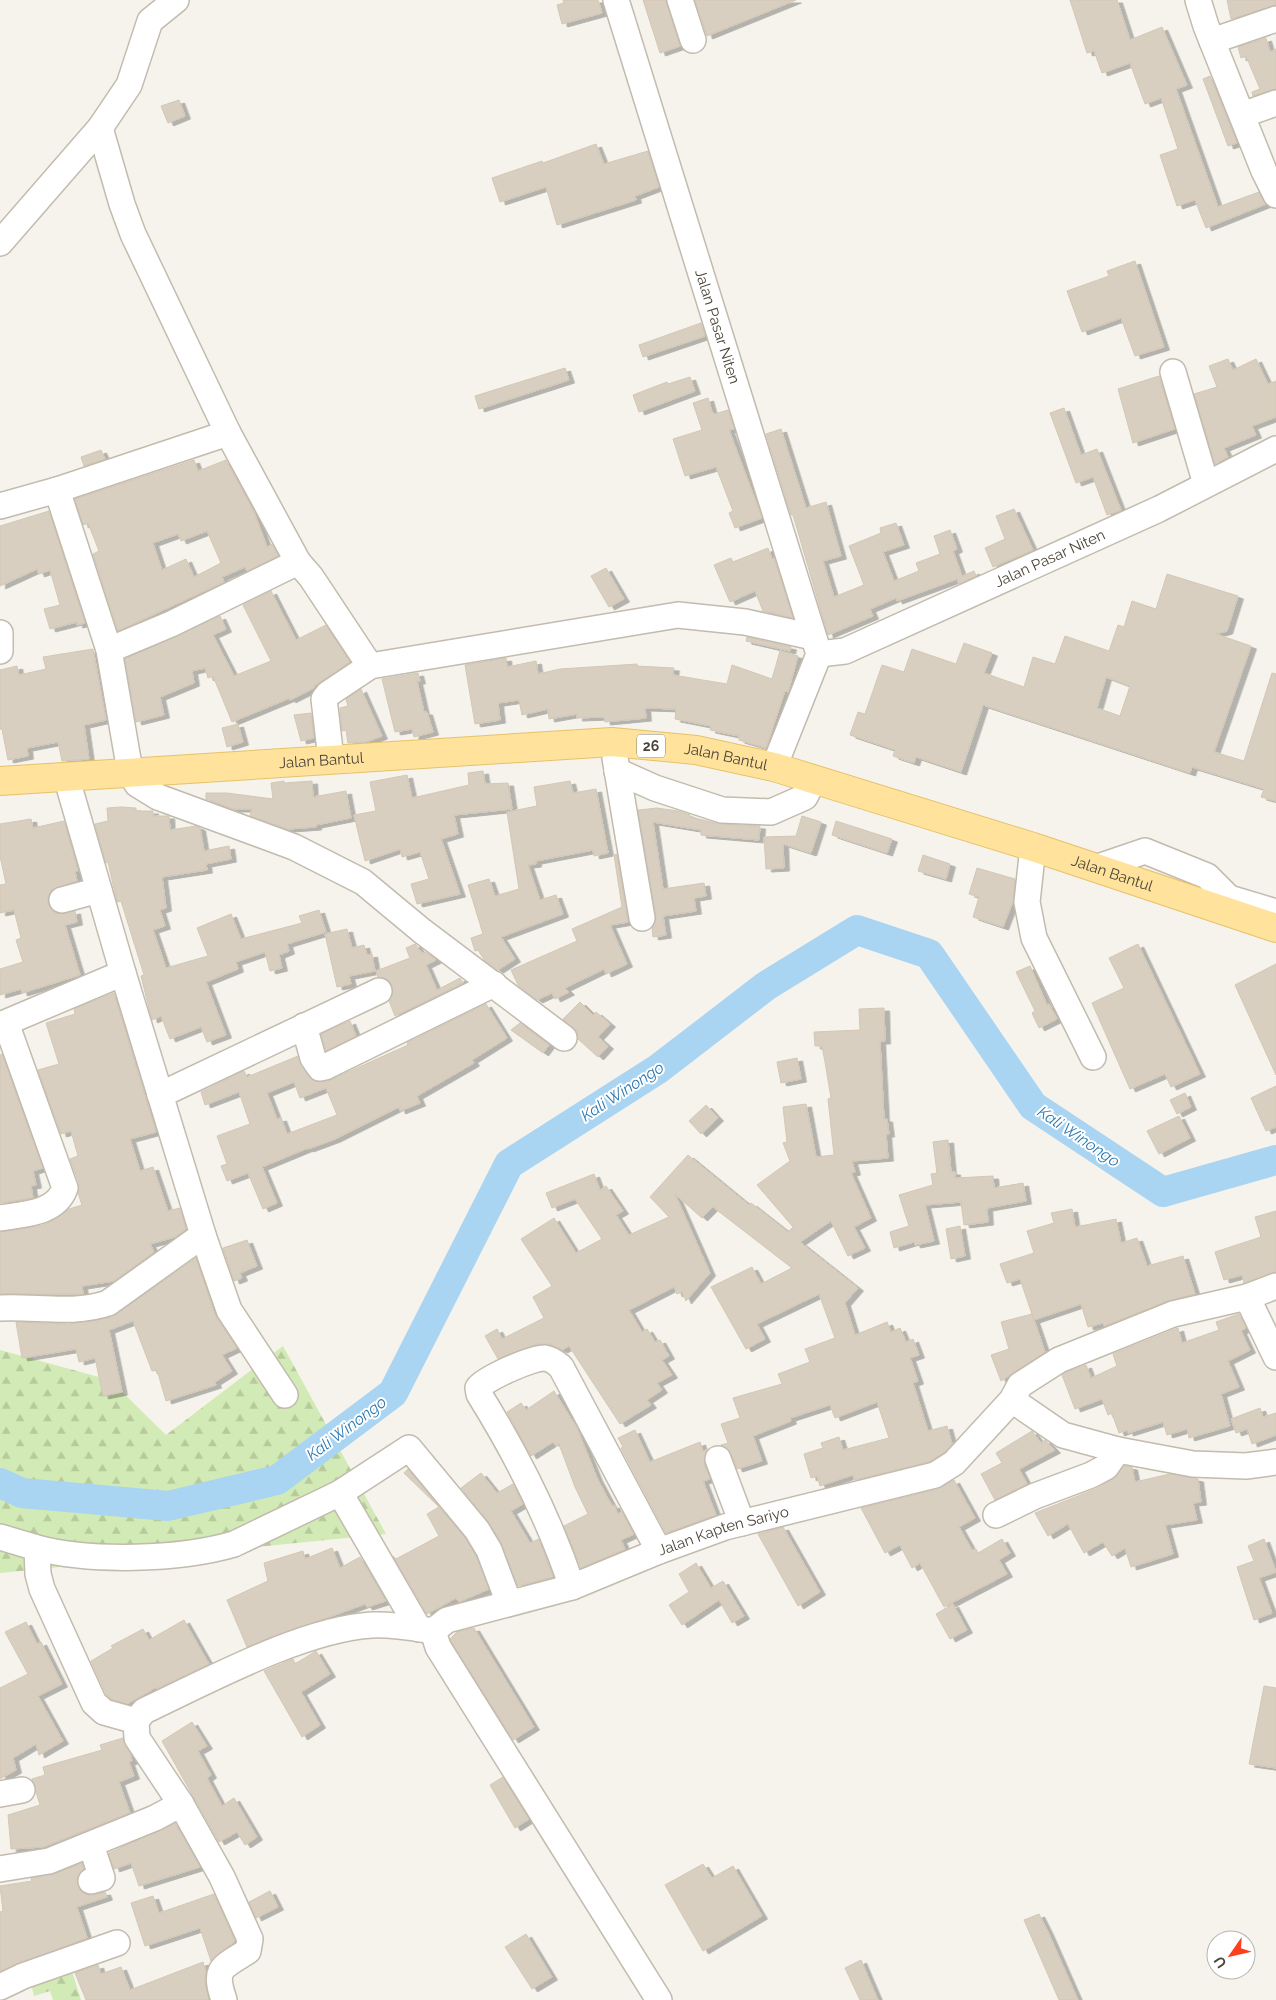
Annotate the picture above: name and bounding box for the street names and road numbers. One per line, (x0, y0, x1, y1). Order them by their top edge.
street label: Jalan Pasar Niten (691, 267, 744, 386)
street label: Jalan Pasar Niten (992, 526, 1108, 591)
road number: 26 (637, 734, 665, 758)
street label: Jalan Bantul (683, 740, 770, 775)
street label: Jalan Bantul (278, 749, 365, 772)
street label: Jalan Bantul (1069, 851, 1156, 896)
street label: Jalan Kapten Sariyo (655, 1503, 791, 1560)

